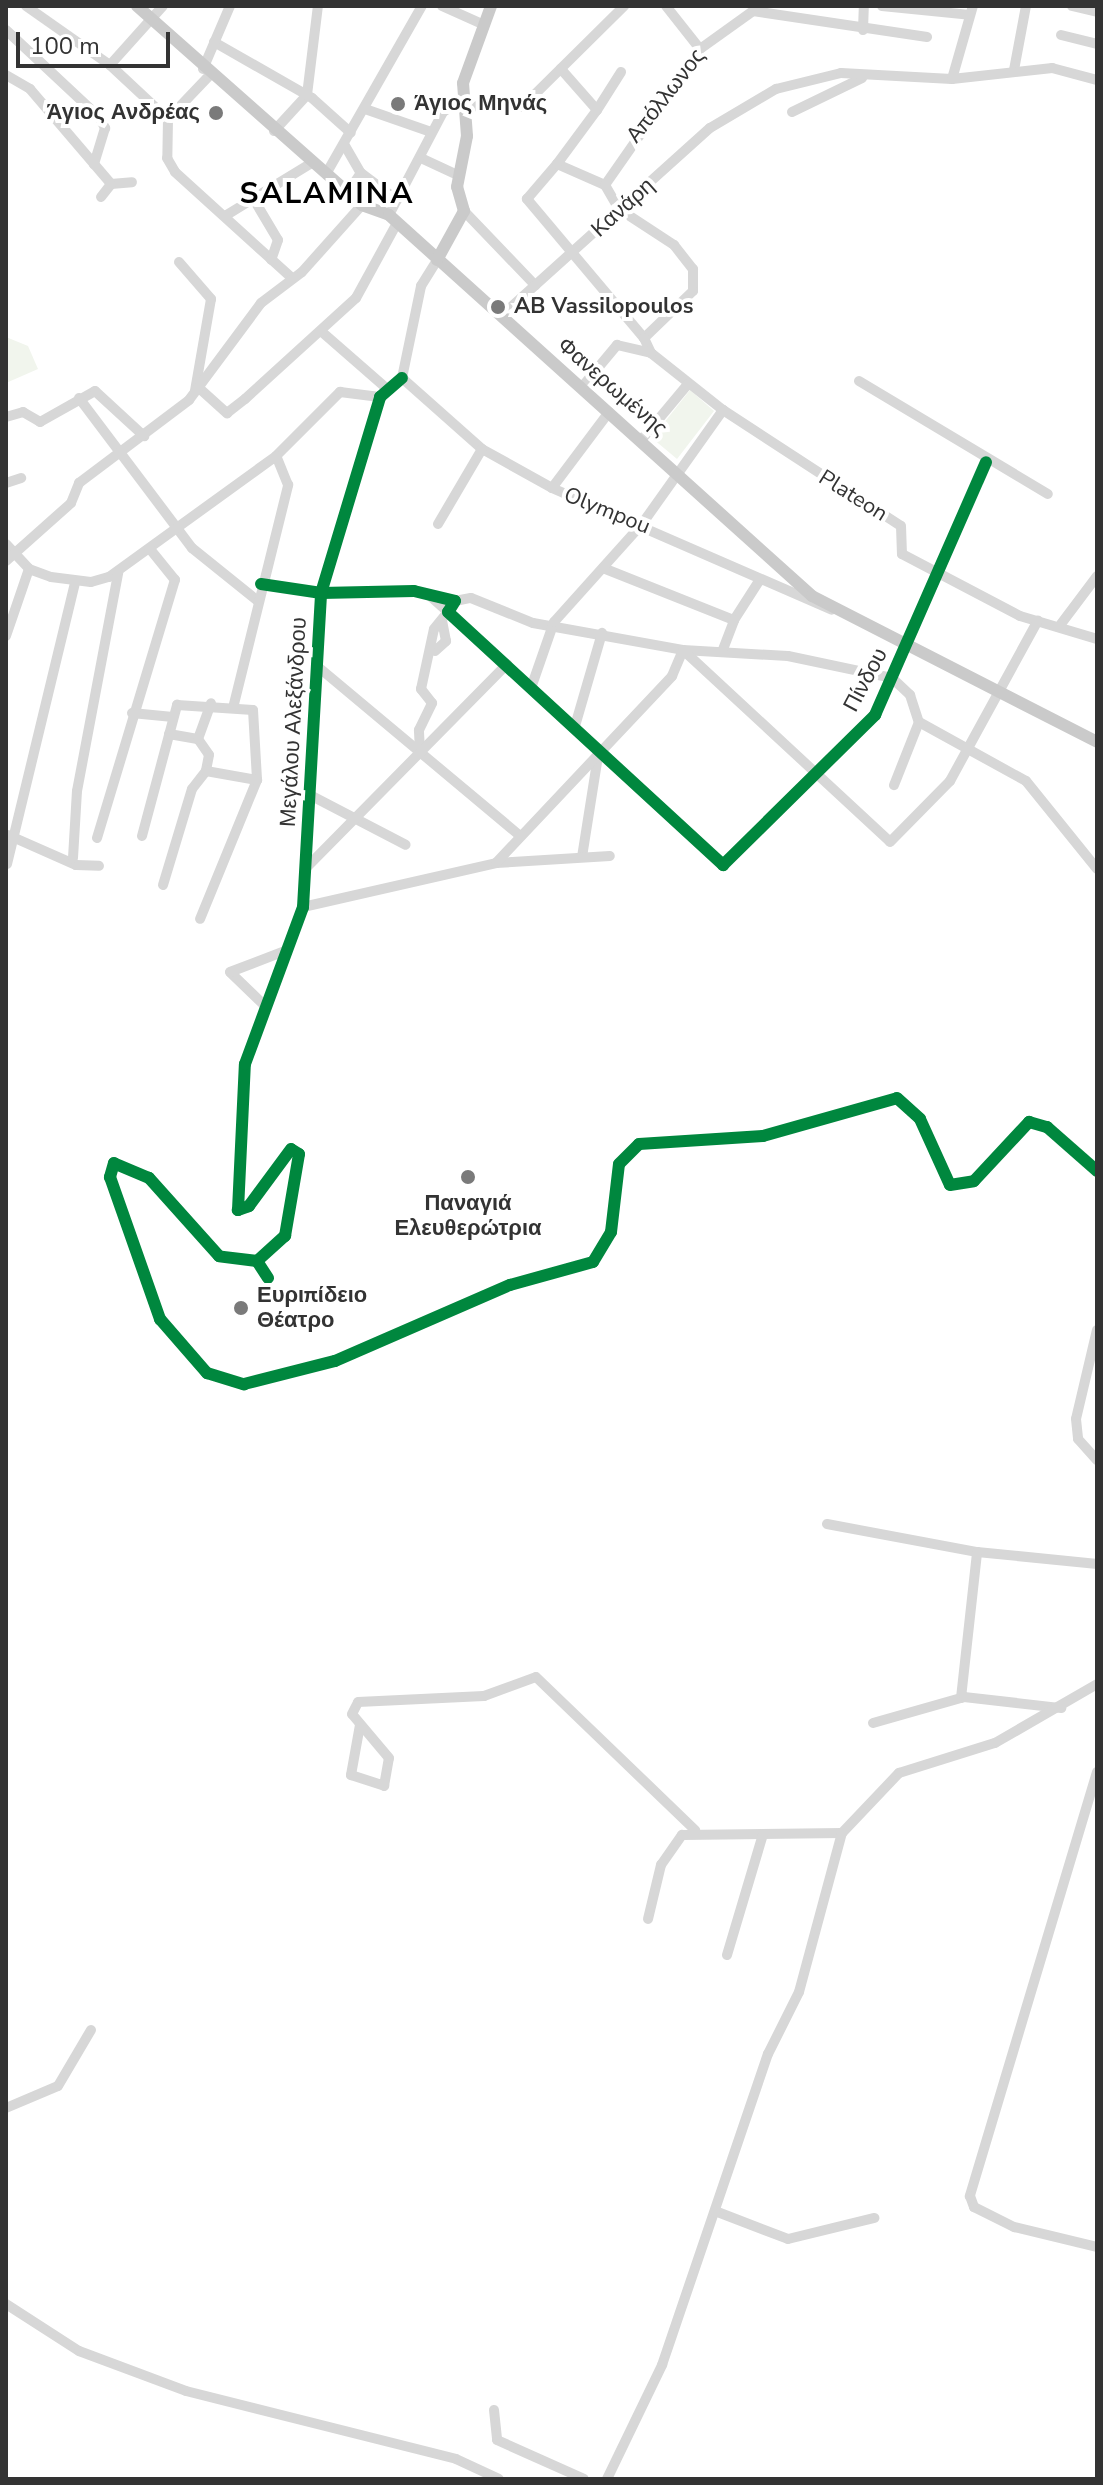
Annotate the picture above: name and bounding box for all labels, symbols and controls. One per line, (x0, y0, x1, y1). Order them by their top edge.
scale bar (20, 16, 174, 66)
text: 100 m (30, 30, 100, 62)
street label: Απόλλωνος (621, 44, 711, 148)
place label: Άγιος Μηνάς (414, 91, 547, 117)
marker: Άγιος Μηνάς (389, 95, 407, 113)
place label: Άγιος Ανδρέας (47, 100, 200, 126)
marker: Άγιος Ανδρέας (207, 104, 225, 122)
street label: Κανάρη (586, 173, 660, 243)
district label: SALAMINA (239, 176, 415, 212)
place label: AB Vassilopoulos (514, 294, 693, 320)
marker: AB Vassilopoulos (489, 298, 507, 316)
street label: Φανερωμένης (552, 332, 672, 442)
street label: Plateon (814, 465, 892, 527)
street label: Olympou (560, 482, 654, 540)
street label: Μεγάλου Αλεξάνδρου (275, 616, 313, 828)
street label: Πίνδου (838, 644, 894, 716)
marker: Παναγιά Ελευθερώτρια (459, 1168, 477, 1186)
place label: Παναγιά Ελευθερώτρια (394, 1190, 542, 1242)
place label: Ευριπίδειο Θέατρο (257, 1282, 367, 1334)
marker: Ευριπίδειο Θέατρο (232, 1299, 250, 1317)

